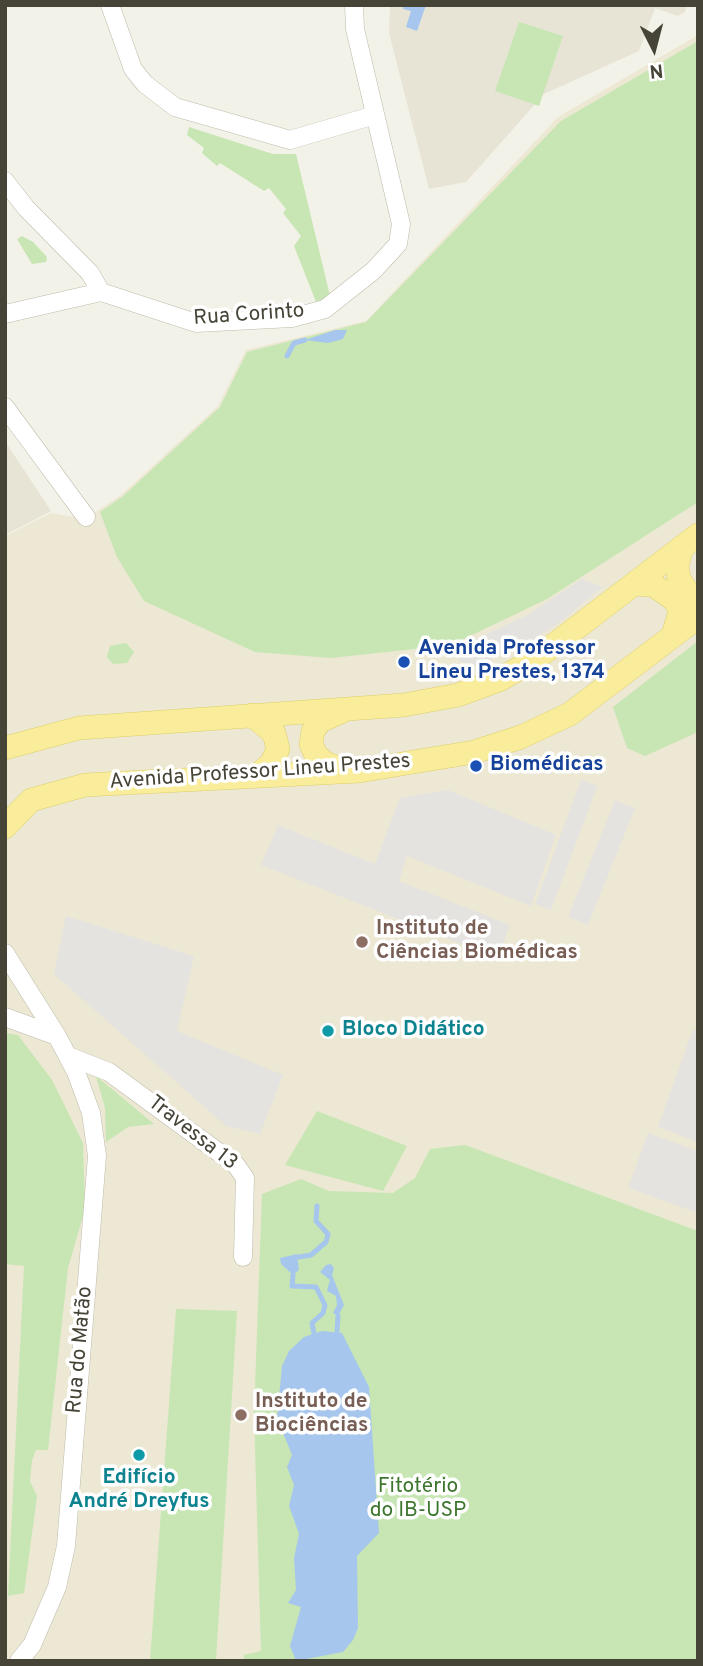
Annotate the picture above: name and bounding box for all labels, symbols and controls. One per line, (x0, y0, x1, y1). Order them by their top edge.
north arrow (619, 14, 689, 84)
text: N (648, 57, 664, 83)
street label: Rua Corinto (193, 300, 305, 332)
place label: Avenida Professor Lineu Prestes, 1374 (418, 637, 605, 687)
marker: Avenida Professor Lineu Prestes, 1374 (396, 654, 412, 670)
street label: Avenida Professor Lineu Prestes (108, 750, 412, 796)
place label: Biomédicas (490, 753, 604, 779)
marker: Biomédicas (468, 758, 484, 774)
place label: Instituto de Ciências Biomédicas (376, 917, 578, 967)
marker: Instituto de Ciências Biomédicas (354, 934, 370, 950)
place label: Bloco Didático (342, 1018, 485, 1044)
marker: Bloco Didático (320, 1023, 336, 1039)
street label: Travessa 13 (142, 1091, 242, 1177)
street label: Rua do Matão (63, 1285, 99, 1415)
place label: Instituto de Biociências (255, 1390, 368, 1440)
marker: Instituto de Biociências (233, 1407, 249, 1423)
marker: Edifício André Dreyfus (131, 1447, 147, 1463)
place label: Edifício André Dreyfus (68, 1466, 210, 1516)
park label: Fitotério do IB-USP (370, 1475, 466, 1525)

